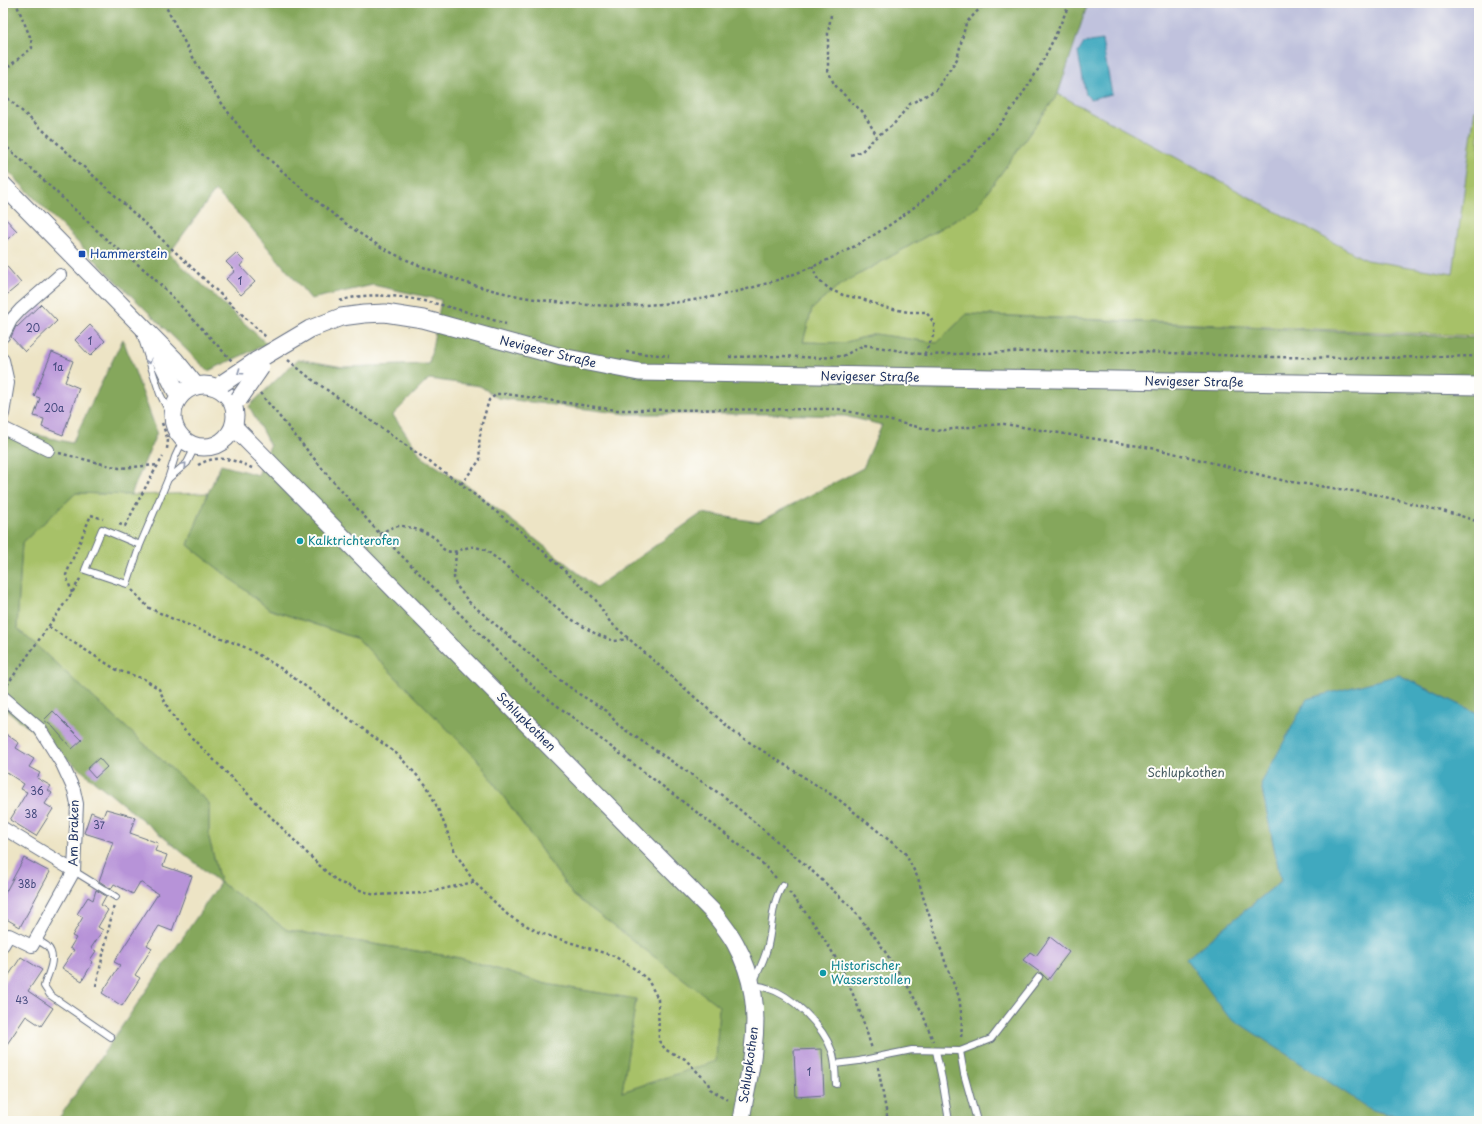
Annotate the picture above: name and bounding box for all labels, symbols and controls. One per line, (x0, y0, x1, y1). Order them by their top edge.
place label: Hammerstein (90, 244, 168, 262)
marker: Hammerstein (77, 249, 87, 259)
house number: 1 (238, 273, 242, 288)
house number: 20 (26, 320, 40, 335)
street label: Nevigeser Straße (498, 330, 598, 372)
house number: 1 (88, 333, 92, 348)
one-way arrow (144, 357, 153, 364)
house number: 1a (53, 359, 64, 374)
street label: Nevigeser Straße (820, 366, 920, 386)
one-way arrow (237, 367, 244, 374)
street label: Nevigeser Straße (1144, 371, 1244, 391)
house number: 20a (44, 400, 65, 415)
one-way arrow (179, 462, 187, 470)
place label: Kalktrichterofen (308, 531, 400, 549)
marker: Kalktrichterofen (295, 536, 305, 546)
street label: Schlupkothen (493, 688, 560, 755)
park label: Schlupkothen (1147, 763, 1225, 781)
house number: 36 (30, 783, 44, 798)
street label: Am Braken (63, 799, 83, 866)
house number: 38 (25, 806, 37, 821)
house number: 37 (93, 817, 106, 832)
house number: 38b (18, 876, 37, 891)
place label: Historischer Wasserstollen (831, 956, 911, 988)
marker: Historischer Wasserstollen (818, 968, 828, 978)
house number: 43 (16, 992, 29, 1007)
street label: Schlupkothen (734, 1025, 762, 1104)
house number: 1 (807, 1064, 811, 1079)

